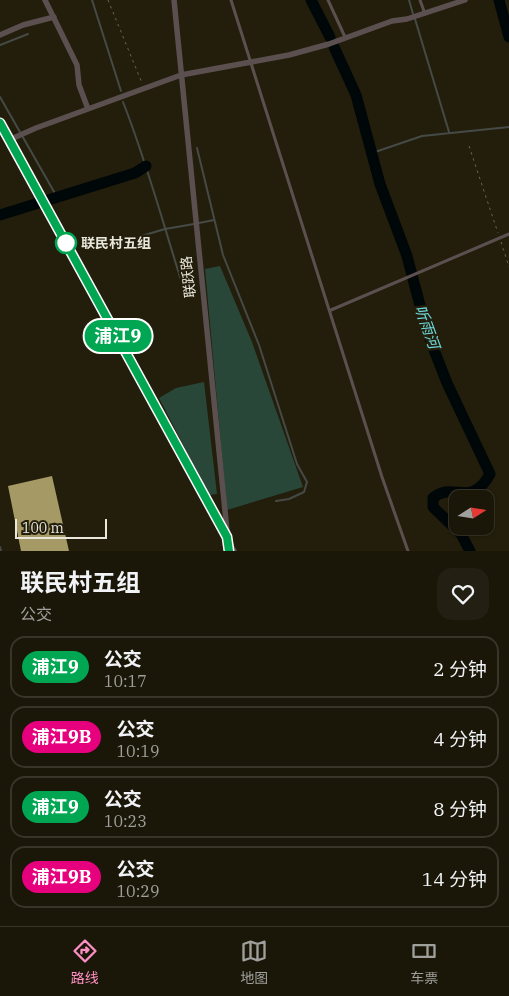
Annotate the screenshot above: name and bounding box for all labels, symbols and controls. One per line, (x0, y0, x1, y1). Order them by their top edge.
marker: 联民村五组 (55, 232, 77, 254)
place label: 联民村五组 (81, 234, 151, 252)
street label: 联跃路 (177, 255, 199, 299)
water label: 听雨河 (411, 302, 445, 354)
line badge: 浦江9 (89, 320, 147, 352)
text: 浦江9 (95, 324, 141, 347)
north arrow (449, 490, 494, 535)
map controls (449, 490, 494, 535)
scale bar (15, 516, 108, 539)
text: 100 m (22, 519, 64, 537)
text: 联民村五组 (20, 566, 140, 598)
button: heart (437, 568, 489, 620)
text: 公交 (20, 604, 52, 624)
text: 公交 (104, 647, 142, 671)
text: 浦江9 (32, 655, 79, 678)
text: 2 分钟 (433, 657, 487, 681)
text: 10:17 (104, 671, 147, 691)
text: 公交 (116, 717, 155, 741)
text: 浦江9B (32, 725, 91, 748)
text: 4 分钟 (433, 727, 487, 751)
text: 10:19 (116, 741, 160, 761)
text: 公交 (104, 787, 142, 811)
text: 浦江9 (32, 795, 79, 818)
text: 8 分钟 (433, 797, 487, 821)
text: 10:23 (104, 811, 147, 831)
text: 公交 (116, 857, 155, 881)
text: 浦江9B (32, 865, 91, 888)
text: 14 分钟 (422, 867, 487, 891)
text: 10:29 (116, 881, 160, 901)
tab: 路线 (71, 937, 99, 987)
tab: 地图 (240, 937, 268, 987)
tab: 车票 (410, 937, 438, 987)

